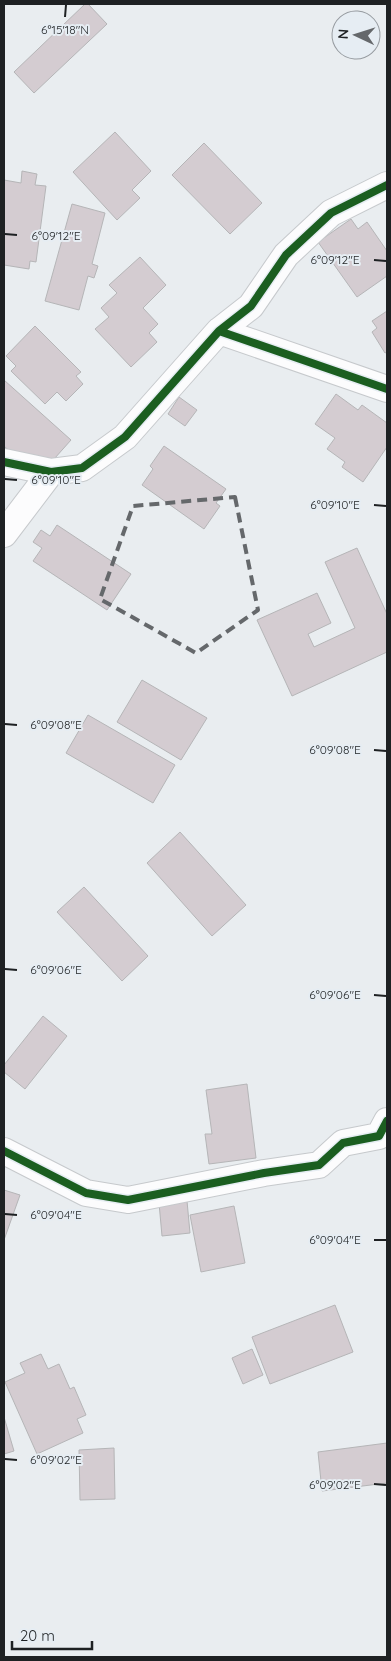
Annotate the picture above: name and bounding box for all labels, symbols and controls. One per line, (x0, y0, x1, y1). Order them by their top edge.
north arrow (331, 10, 381, 60)
text: 6°15'18"N (41, 22, 89, 37)
text: N (334, 28, 352, 40)
text: 6°09'12"E (31, 228, 81, 243)
text: 6°09'12"E (310, 252, 360, 267)
text: 6°09'10"E (31, 472, 81, 487)
text: 6°09'10"E (310, 497, 360, 512)
text: 6°09'08"E (30, 717, 82, 732)
text: 6°09'08"E (309, 742, 361, 757)
text: 6°09'06"E (30, 962, 82, 977)
text: 6°09'06"E (309, 987, 361, 1002)
text: 6°09'04"E (30, 1207, 82, 1222)
text: 6°09'04"E (309, 1232, 361, 1247)
text: 6°09'02"E (30, 1452, 82, 1467)
text: 6°09'02"E (309, 1477, 361, 1492)
scale bar (12, 1618, 92, 1650)
text: 20 m (20, 1626, 55, 1645)

